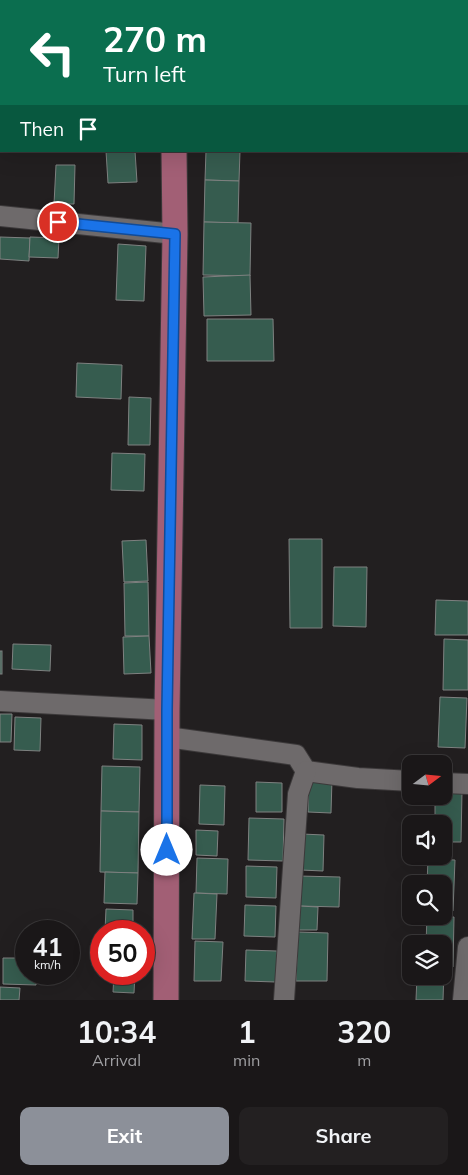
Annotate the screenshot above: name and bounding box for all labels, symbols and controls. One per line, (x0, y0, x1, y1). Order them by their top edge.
text: 270 m (103, 17, 207, 61)
icon: left (20, 20, 85, 85)
text: Turn left (103, 60, 186, 88)
icon: arrive (74, 115, 102, 143)
text: Then (20, 117, 64, 141)
pin (37, 201, 79, 243)
icon: arrive (44, 208, 72, 236)
north arrow (402, 755, 452, 805)
map controls (402, 755, 452, 985)
button: sound (402, 815, 452, 865)
position arrow (140, 823, 192, 875)
button: search (402, 875, 452, 925)
speed limit sign: 50 (90, 920, 155, 985)
text: 41 (32, 931, 63, 962)
button: layers (402, 935, 452, 985)
text: km/h (34, 957, 61, 972)
text: 10:34 (77, 1013, 156, 1051)
text: 1 (238, 1013, 256, 1051)
text: 320 (337, 1013, 391, 1051)
text: Arrival (92, 1050, 141, 1070)
text: min (233, 1050, 260, 1070)
text: m (357, 1050, 371, 1070)
button: Exit (20, 1107, 229, 1165)
button: Share (239, 1107, 448, 1165)

